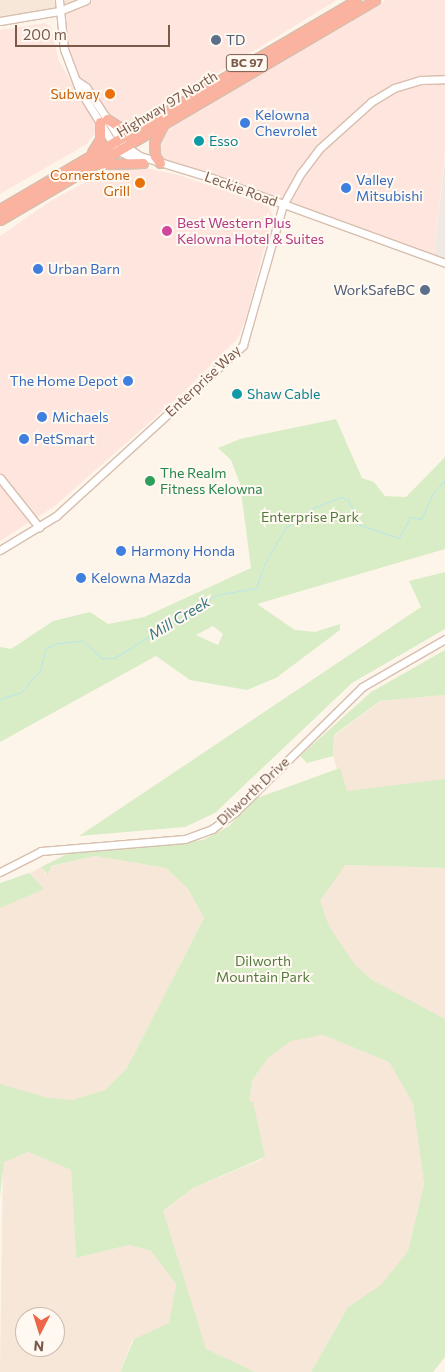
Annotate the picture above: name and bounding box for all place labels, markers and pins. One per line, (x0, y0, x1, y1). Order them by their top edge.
place label: TD (226, 32, 245, 48)
marker: TD (210, 34, 222, 46)
place label: Subway (50, 86, 100, 102)
marker: Subway (104, 88, 116, 100)
place label: Kelowna Chevrolet (255, 107, 317, 140)
marker: Kelowna Chevrolet (239, 117, 251, 129)
place label: Esso (209, 133, 238, 149)
marker: Esso (193, 135, 205, 147)
place label: Cornerstone Grill (50, 167, 130, 200)
place label: Valley Mitsubishi (356, 172, 423, 204)
marker: Cornerstone Grill (134, 177, 146, 189)
marker: Valley Mitsubishi (340, 182, 352, 194)
place label: Best Western Plus Kelowna Hotel & Suites (177, 215, 324, 248)
marker: Best Western Plus Kelowna Hotel & Suites (161, 225, 173, 237)
place label: Urban Barn (48, 261, 120, 277)
marker: Urban Barn (32, 263, 44, 275)
place label: WorkSafeBC (333, 282, 415, 298)
marker: WorkSafeBC (419, 284, 431, 296)
place label: The Home Depot (10, 373, 118, 389)
marker: The Home Depot (122, 375, 134, 387)
place label: Shaw Cable (247, 386, 320, 402)
marker: Shaw Cable (231, 388, 243, 400)
place label: Michaels (52, 409, 109, 425)
marker: Michaels (36, 411, 48, 423)
place label: PetSmart (34, 431, 95, 447)
marker: PetSmart (18, 433, 30, 445)
place label: The Realm Fitness Kelowna (160, 465, 263, 498)
marker: The Realm Fitness Kelowna (144, 475, 156, 487)
place label: Harmony Honda (131, 543, 235, 559)
marker: Harmony Honda (115, 545, 127, 557)
place label: Kelowna Mazda (91, 570, 191, 586)
marker: Kelowna Mazda (75, 572, 87, 584)

